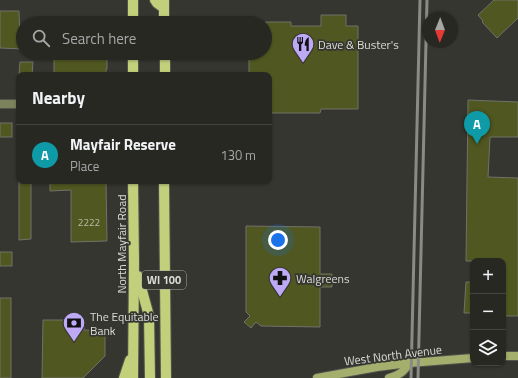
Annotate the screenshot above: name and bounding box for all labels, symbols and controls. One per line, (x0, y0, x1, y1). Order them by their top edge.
north arrow (422, 12, 458, 48)
search box (16, 16, 272, 60)
icon: search (30, 27, 52, 49)
text: Search here (62, 27, 136, 50)
restaurant icon: Dave & Buster's (290, 31, 316, 64)
place label: Dave & Buster's (318, 35, 399, 54)
text: Nearby (32, 85, 85, 111)
pin: A (464, 111, 490, 144)
text: Mayfair Reserve (70, 133, 176, 156)
text: A (41, 145, 49, 165)
text: 130 m (220, 145, 256, 165)
text: Place (70, 156, 99, 176)
street label: North Mayfair Road (112, 194, 131, 294)
house number: 2222 (78, 215, 100, 230)
your location (268, 230, 288, 250)
map controls (470, 258, 506, 366)
button: + (470, 258, 506, 294)
pharmacy icon: Walgreens (267, 265, 293, 298)
place label: Walgreens (296, 269, 350, 288)
road number: WI 100 (142, 271, 186, 289)
button: − (470, 294, 506, 330)
place label: The Equitable Bank (90, 307, 159, 340)
bank icon: The Equitable Bank (61, 310, 87, 343)
button: layers (470, 330, 506, 366)
street label: West North Avenue (343, 340, 443, 370)

